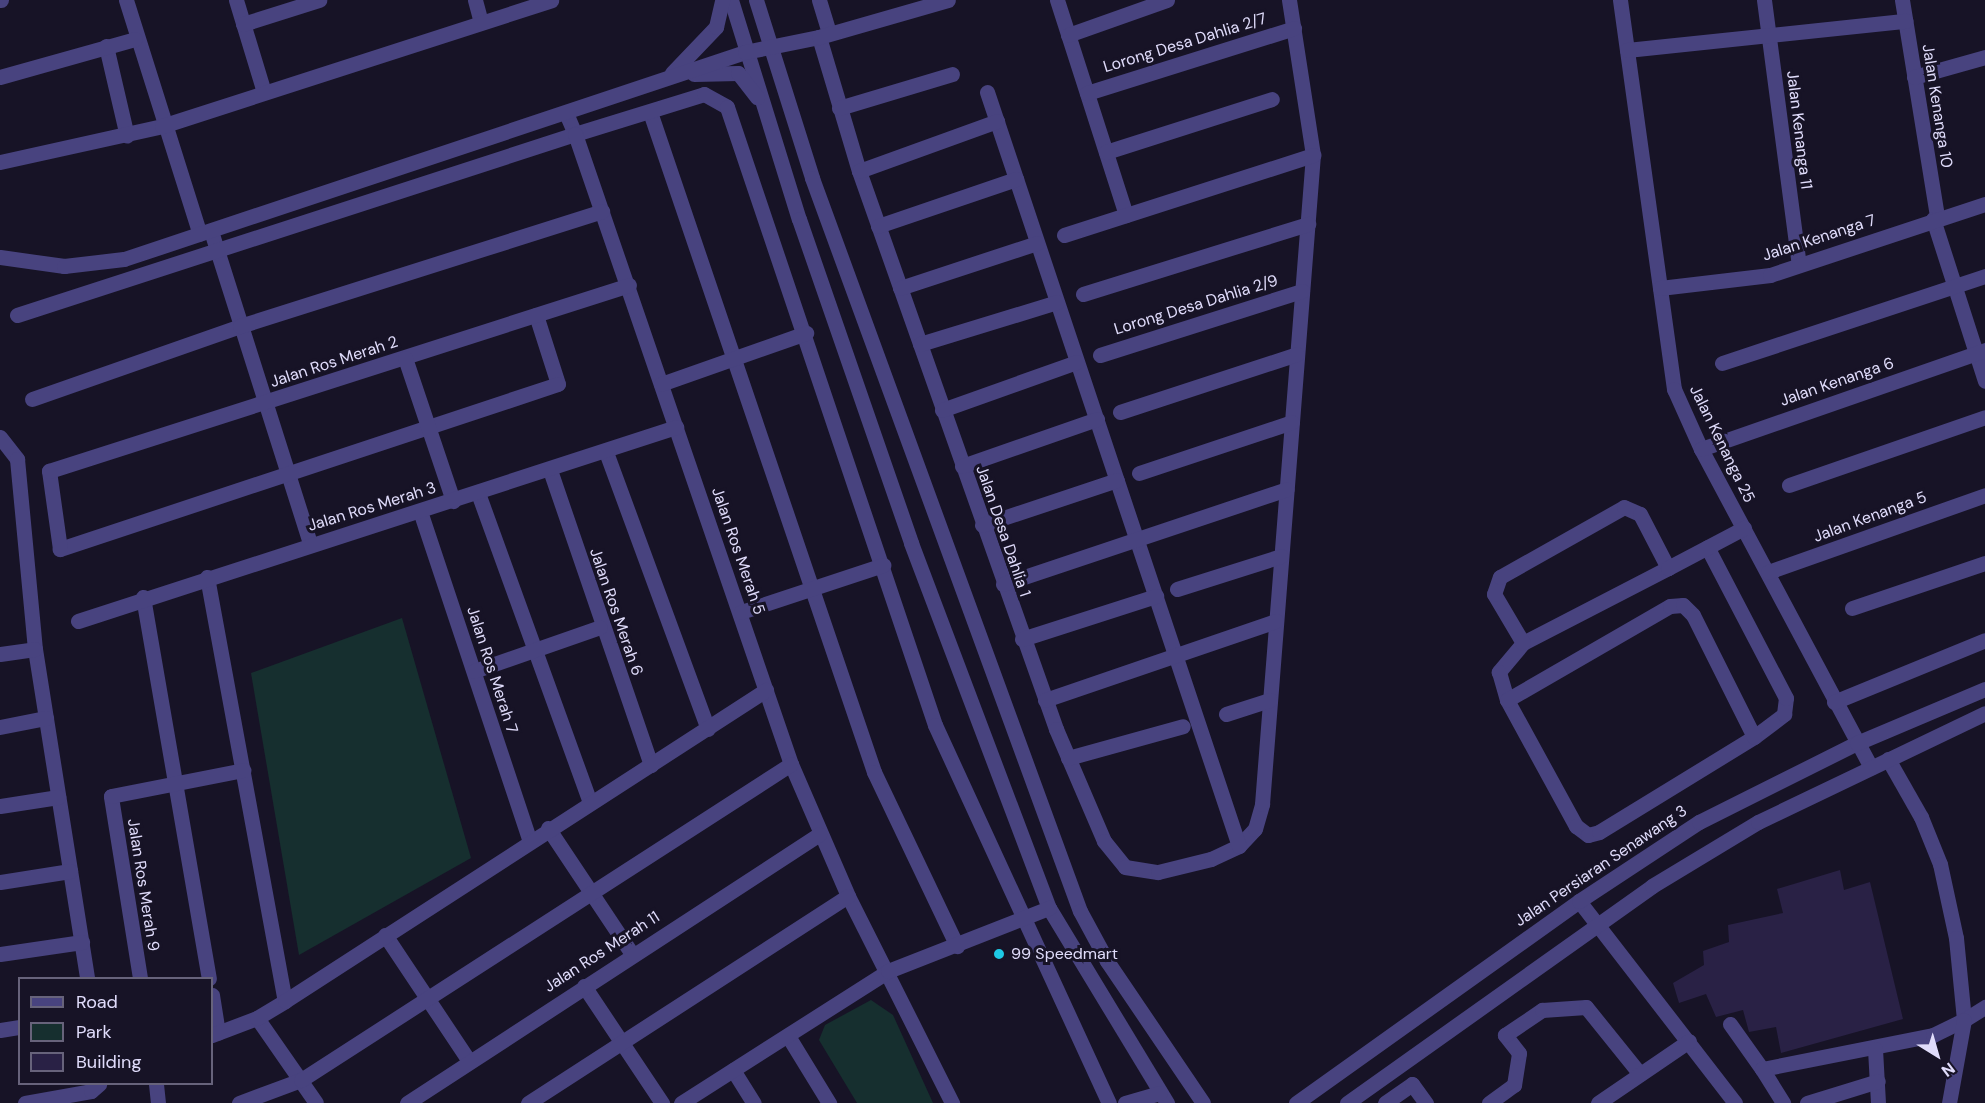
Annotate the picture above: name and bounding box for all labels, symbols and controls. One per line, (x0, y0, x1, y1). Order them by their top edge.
street label: Lorong Desa Dahlia 2/7 (1101, 9, 1269, 77)
street label: Jalan Kenanga 10 (1918, 43, 1956, 169)
street label: Jalan Kenanga 11 (1782, 70, 1816, 190)
street label: Jalan Kenanga 7 (1760, 211, 1878, 265)
street label: Lorong Desa Dahlia 2/9 (1112, 271, 1280, 339)
street label: Jalan Ros Merah 2 (268, 332, 400, 392)
street label: Jalan Kenanga 6 (1777, 353, 1897, 411)
street label: Jalan Kenanga 25 (1685, 382, 1759, 506)
street label: Jalan Desa Dahlia 1 (971, 463, 1035, 599)
street label: Jalan Ros Merah 3 (305, 478, 439, 536)
street label: Jalan Ros Merah 5 (707, 485, 769, 617)
street label: Jalan Kenanga 5 (1811, 488, 1929, 546)
street label: Jalan Ros Merah 6 (585, 546, 647, 678)
street label: Jalan Ros Merah 7 (462, 604, 522, 736)
street label: Jalan Persiaran Senawang 3 (1511, 801, 1691, 931)
street label: Jalan Ros Merah 9 (123, 817, 163, 953)
street label: Jalan Ros Merah 11 (541, 908, 663, 996)
place label: 99 Speedmart (1011, 944, 1118, 964)
marker: 99 Speedmart (992, 947, 1006, 961)
legend (18, 977, 213, 1085)
text: Road (76, 990, 118, 1014)
text: Park (76, 1020, 112, 1044)
north arrow (1907, 1025, 1967, 1085)
text: Building (76, 1050, 141, 1074)
text: N (1937, 1058, 1959, 1082)

